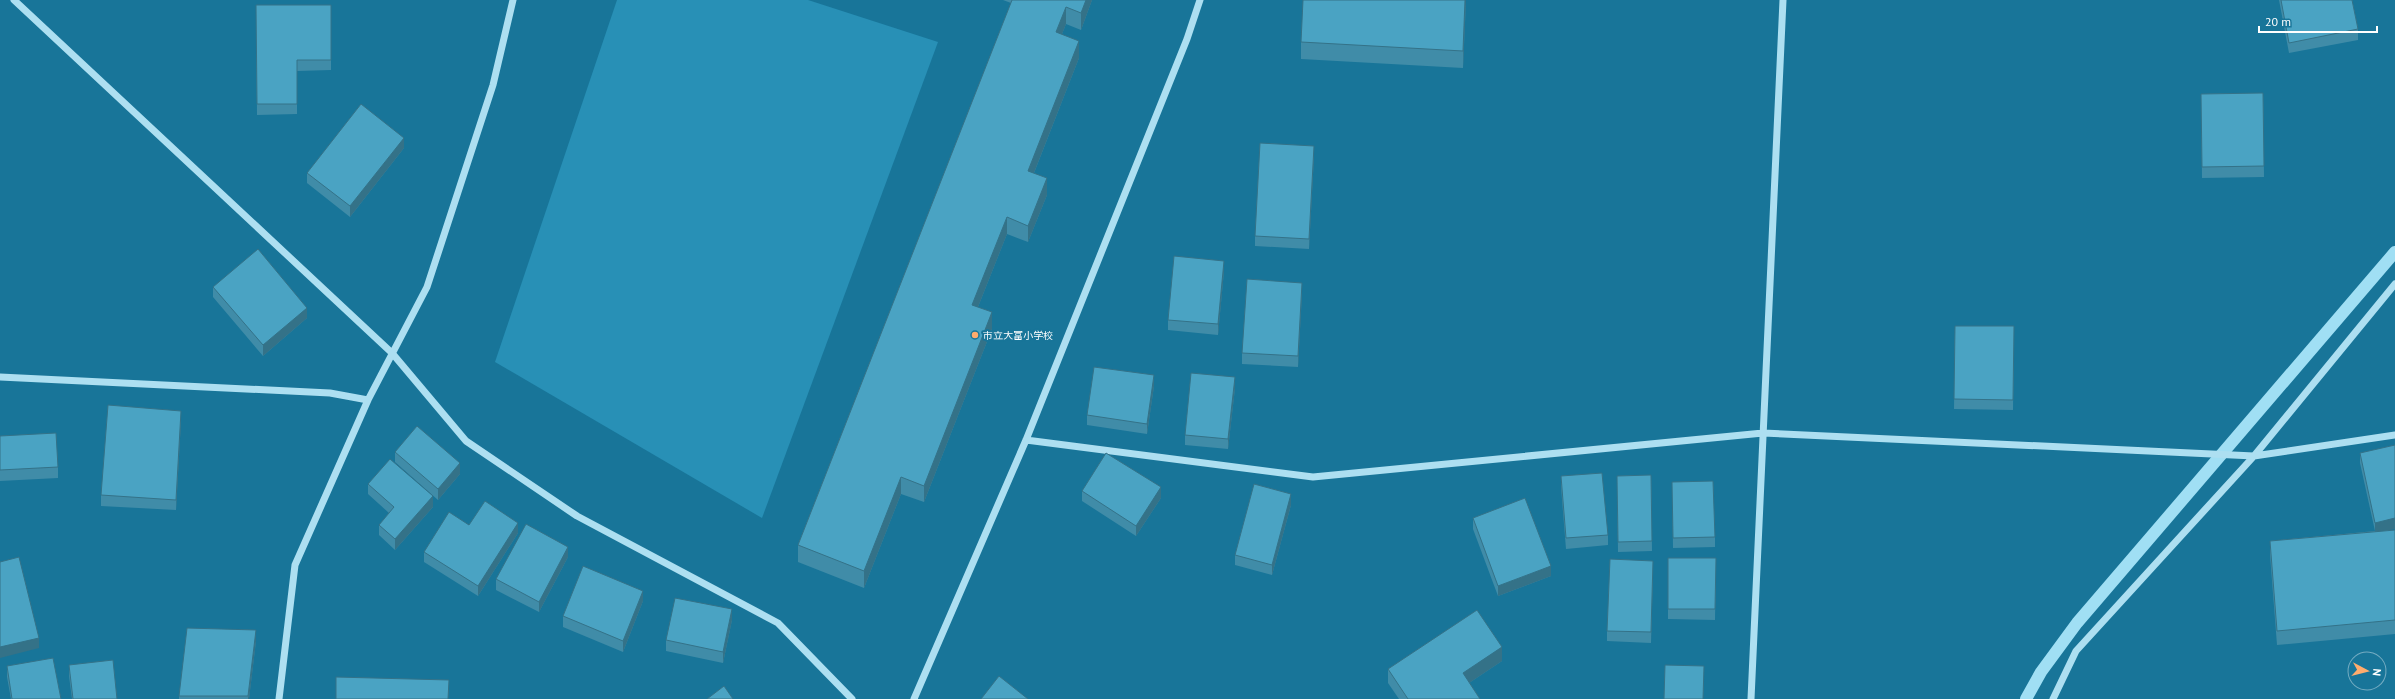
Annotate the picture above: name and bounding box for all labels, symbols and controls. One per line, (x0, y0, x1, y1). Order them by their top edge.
scale bar (2259, 8, 2377, 34)
text: 20 m (2265, 14, 2291, 29)
place label: 市立大富小学校 (983, 329, 1053, 342)
marker: 市立大富小学校 (970, 330, 980, 340)
north arrow (2347, 651, 2387, 691)
text: N (2370, 668, 2384, 677)

